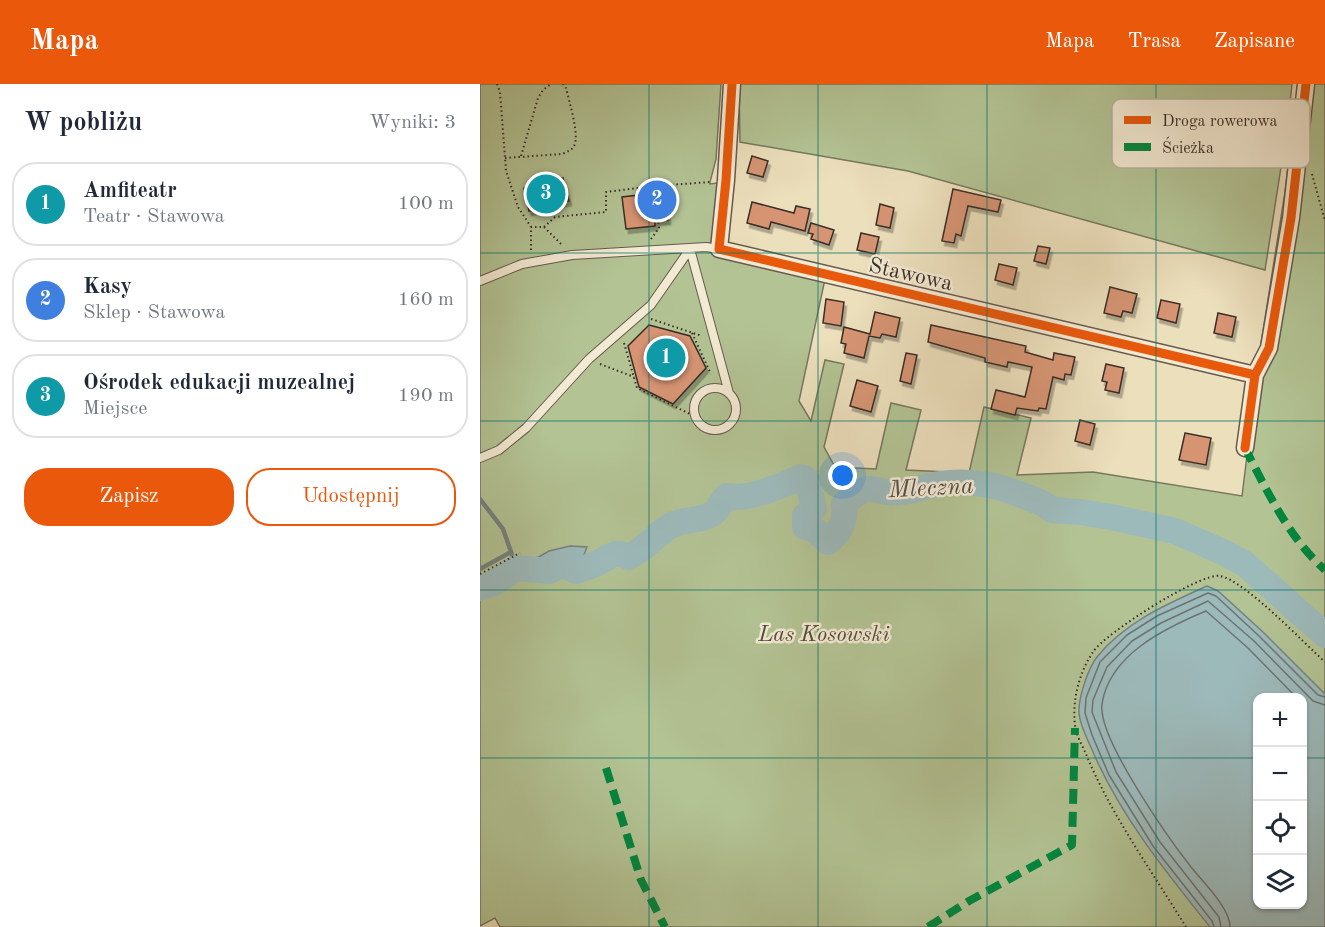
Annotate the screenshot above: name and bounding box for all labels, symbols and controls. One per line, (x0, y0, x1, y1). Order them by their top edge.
text: Mapa (30, 28, 99, 56)
text: Mapa (1045, 31, 1094, 52)
text: Trasa (1127, 31, 1181, 52)
text: Zapisane (1214, 31, 1295, 52)
legend (1112, 99, 1310, 168)
text: W pobliżu (24, 110, 142, 136)
text: Wyniki: 3 (369, 113, 456, 133)
text: Droga rowerowa (1162, 114, 1277, 130)
text: Ścieżka (1162, 136, 1214, 157)
pin: 3 (526, 172, 566, 216)
pin: 2 (638, 178, 676, 222)
text: Amfiteatr (83, 180, 177, 202)
text: 1 (40, 194, 51, 214)
text: 100 m (398, 194, 454, 214)
text: Teatr · Stawowa (83, 207, 225, 227)
street label: Stawowa (866, 255, 955, 295)
text: Kasy (83, 276, 132, 298)
text: 2 (40, 290, 51, 310)
text: 160 m (398, 290, 454, 310)
text: Sklep · Stawowa (83, 303, 225, 323)
pin: 1 (646, 336, 686, 380)
text: Ośrodek edukacji muzealnej (83, 372, 355, 394)
text: 3 (40, 386, 51, 406)
text: 190 m (398, 386, 454, 406)
text: Miejsce (83, 399, 147, 419)
your location (828, 461, 857, 490)
button: Zapisz (24, 468, 234, 526)
button: Udostępnij (246, 468, 456, 526)
water label: Mleczna (887, 475, 975, 503)
park label: Las Kosowski (757, 624, 890, 646)
map controls (1253, 693, 1307, 909)
button: + (1253, 693, 1307, 747)
button: − (1253, 747, 1307, 801)
button: locate (1253, 801, 1307, 855)
button: layers (1253, 855, 1307, 909)

